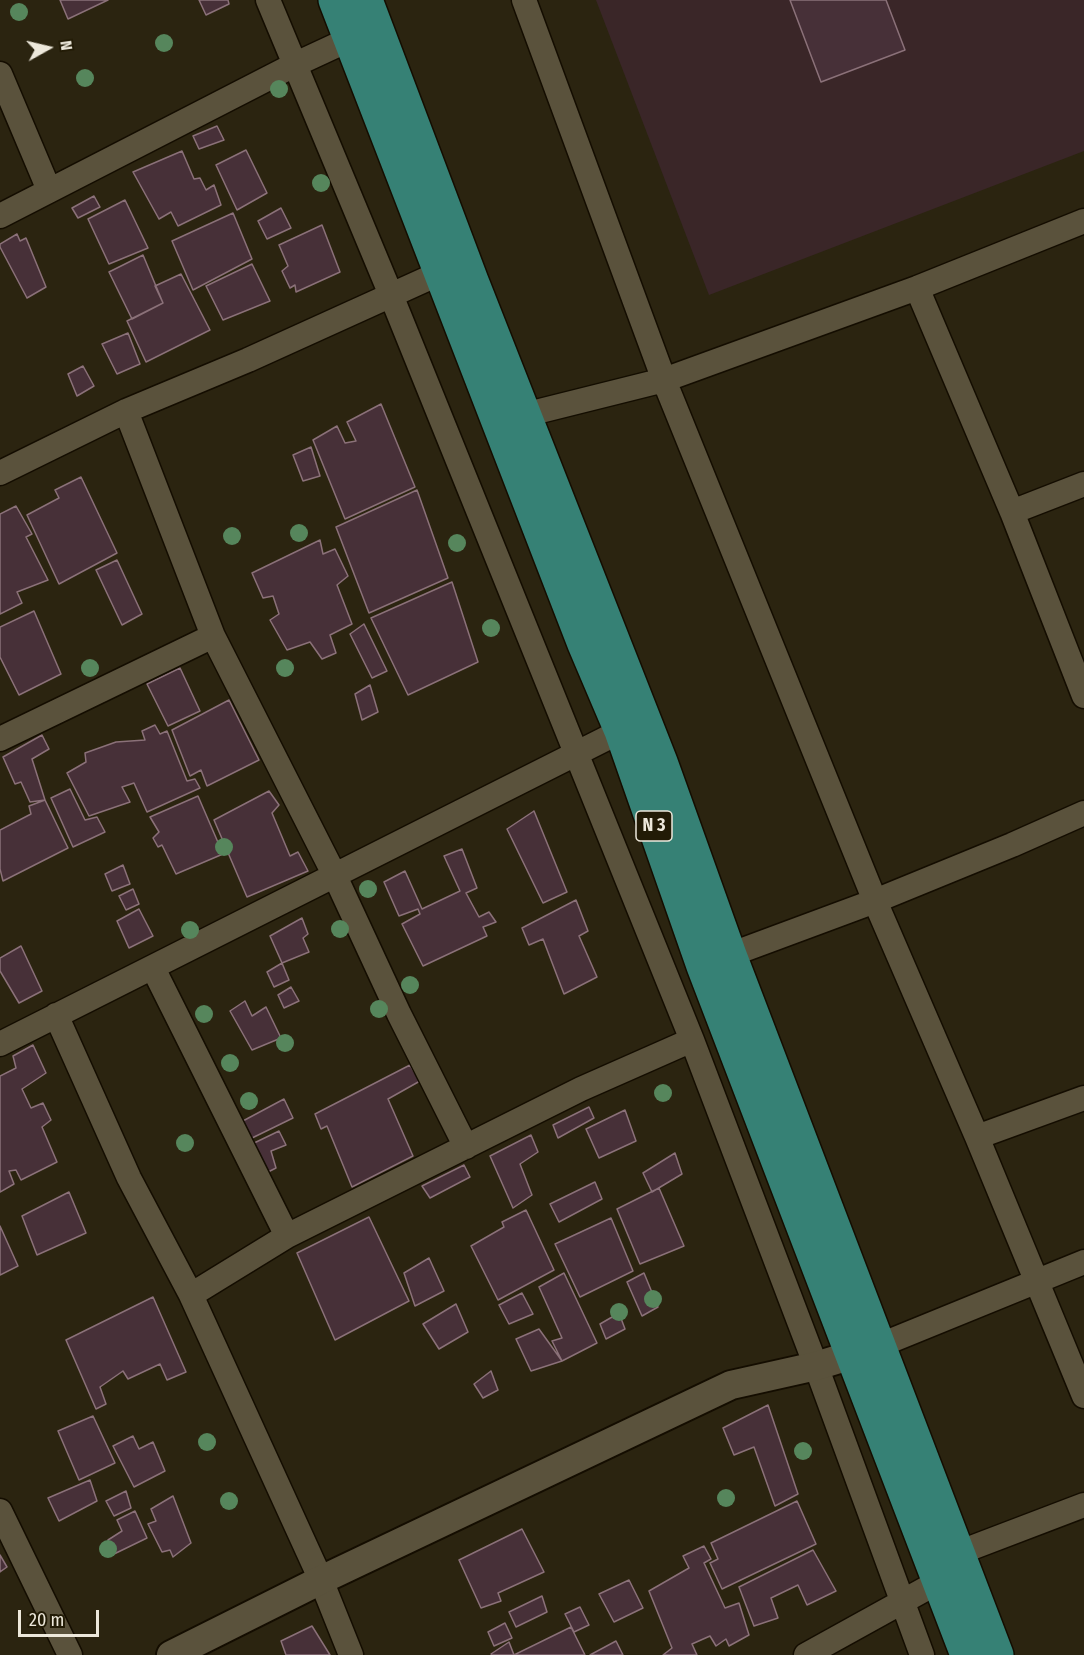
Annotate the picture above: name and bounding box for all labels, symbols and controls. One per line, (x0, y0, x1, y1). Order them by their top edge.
north arrow (18, 18, 78, 78)
text: N (56, 39, 76, 51)
road number: N 3 (636, 811, 672, 841)
scale bar (21, 1598, 102, 1636)
text: 20 m (29, 1609, 64, 1631)

